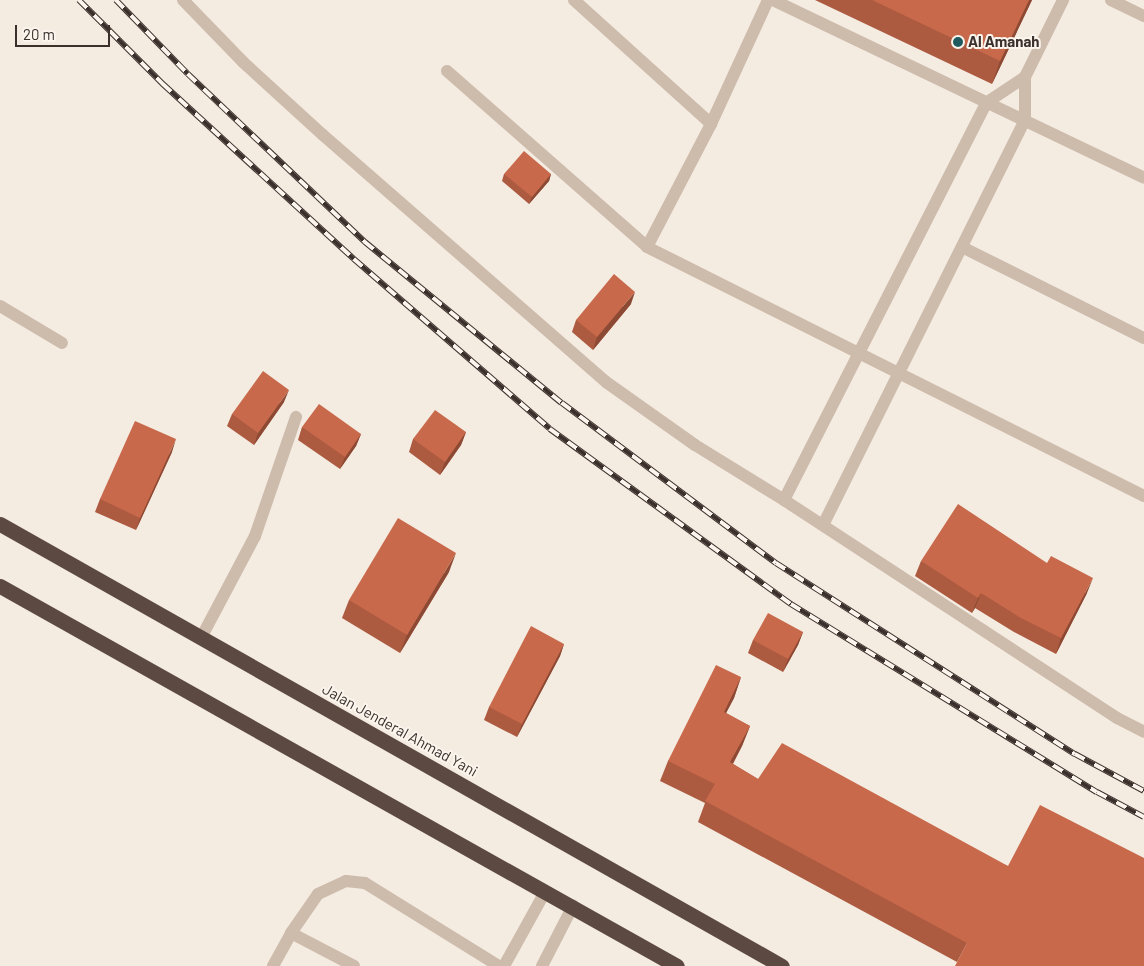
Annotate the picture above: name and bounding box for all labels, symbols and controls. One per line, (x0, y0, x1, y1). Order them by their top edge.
scale bar (18, 15, 112, 47)
text: 20 m (23, 25, 55, 43)
place label: Al Amanah (968, 33, 1040, 51)
marker: Al Amanah (952, 36, 964, 48)
street label: Jalan Jenderal Ahmad Yani (319, 680, 481, 780)

